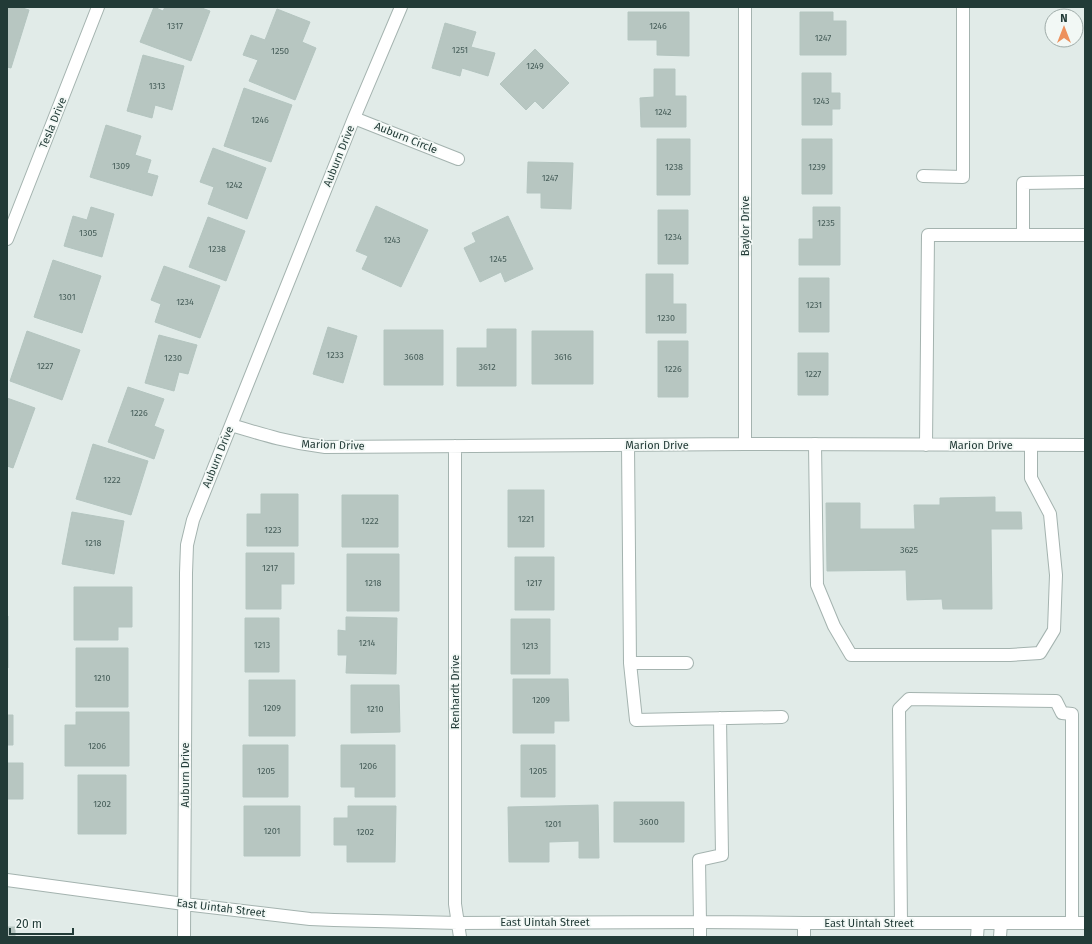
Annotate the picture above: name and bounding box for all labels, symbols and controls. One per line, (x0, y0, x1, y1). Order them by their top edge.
north arrow (1044, 8, 1084, 48)
text: N (1060, 12, 1068, 25)
house number: 1317 (167, 21, 183, 31)
house number: 1246 (649, 21, 667, 31)
house number: 1247 (815, 33, 831, 43)
house number: 1251 (452, 45, 468, 55)
house number: 1250 (271, 46, 289, 56)
house number: 1249 (526, 61, 544, 71)
house number: 1313 (149, 81, 165, 91)
street label: Tesla Drive (37, 95, 69, 151)
house number: 1243 (812, 96, 830, 106)
house number: 1242 (654, 107, 672, 117)
house number: 1246 (251, 115, 269, 125)
street label: Auburn Circle (373, 119, 439, 157)
street label: Auburn Drive (321, 123, 357, 189)
house number: 1309 (112, 161, 130, 171)
house number: 1238 (665, 162, 683, 172)
house number: 1239 (808, 162, 826, 172)
house number: 1247 (542, 173, 558, 183)
house number: 1242 (225, 180, 243, 190)
street label: Baylor Drive (739, 196, 752, 256)
house number: 1235 (817, 218, 835, 228)
house number: 1305 (79, 228, 97, 238)
house number: 1234 (664, 232, 682, 242)
house number: 1243 (383, 235, 401, 245)
house number: 1238 (208, 244, 226, 254)
house number: 1245 (489, 254, 507, 264)
house number: 1301 (58, 292, 76, 302)
house number: 1234 (176, 297, 194, 307)
house number: 1231 (806, 300, 822, 310)
house number: 1230 (657, 313, 675, 323)
house number: 1233 (326, 350, 344, 360)
house number: 3608 (404, 352, 424, 362)
house number: 3616 (554, 352, 572, 362)
house number: 1230 (164, 353, 182, 363)
house number: 1227 (37, 361, 53, 371)
house number: 3612 (478, 362, 496, 372)
house number: 1226 (664, 364, 682, 374)
house number: 1227 (805, 369, 821, 379)
house number: 1226 (130, 408, 148, 418)
street label: Auburn Drive (200, 424, 236, 490)
street label: Marion Drive (301, 437, 365, 453)
street label: Marion Drive (625, 439, 689, 452)
street label: Marion Drive (949, 439, 1013, 452)
house number: 1222 (103, 475, 121, 485)
house number: 1221 (518, 514, 534, 524)
house number: 1222 (361, 516, 379, 526)
house number: 1223 (264, 525, 282, 535)
house number: 1218 (85, 538, 102, 548)
house number: 3625 (900, 545, 919, 555)
house number: 1217 (262, 563, 278, 573)
house number: 1218 (365, 578, 382, 588)
house number: 1217 (526, 578, 542, 588)
house number: 1214 (359, 638, 376, 648)
house number: 1213 (254, 640, 270, 650)
house number: 1213 (522, 641, 538, 651)
street label: Renhardt Drive (449, 655, 462, 729)
house number: 1210 (93, 673, 111, 683)
house number: 1209 (532, 695, 550, 705)
house number: 1209 (263, 703, 281, 713)
house number: 1210 (366, 704, 384, 714)
house number: 1206 (88, 741, 106, 751)
street label: Auburn Drive (179, 742, 192, 808)
house number: 1206 (359, 761, 377, 771)
house number: 1205 (257, 766, 275, 776)
house number: 1205 (529, 766, 547, 776)
house number: 1202 (93, 799, 111, 809)
house number: 3600 (639, 817, 659, 827)
house number: 1201 (544, 819, 562, 829)
house number: 1201 (263, 826, 281, 836)
house number: 1202 (356, 827, 374, 837)
street label: East Uintah Street (176, 896, 266, 920)
scale bar (10, 910, 73, 936)
street label: East Uintah Street (500, 916, 590, 929)
text: 20 m (16, 917, 42, 931)
street label: East Uintah Street (824, 917, 914, 930)

